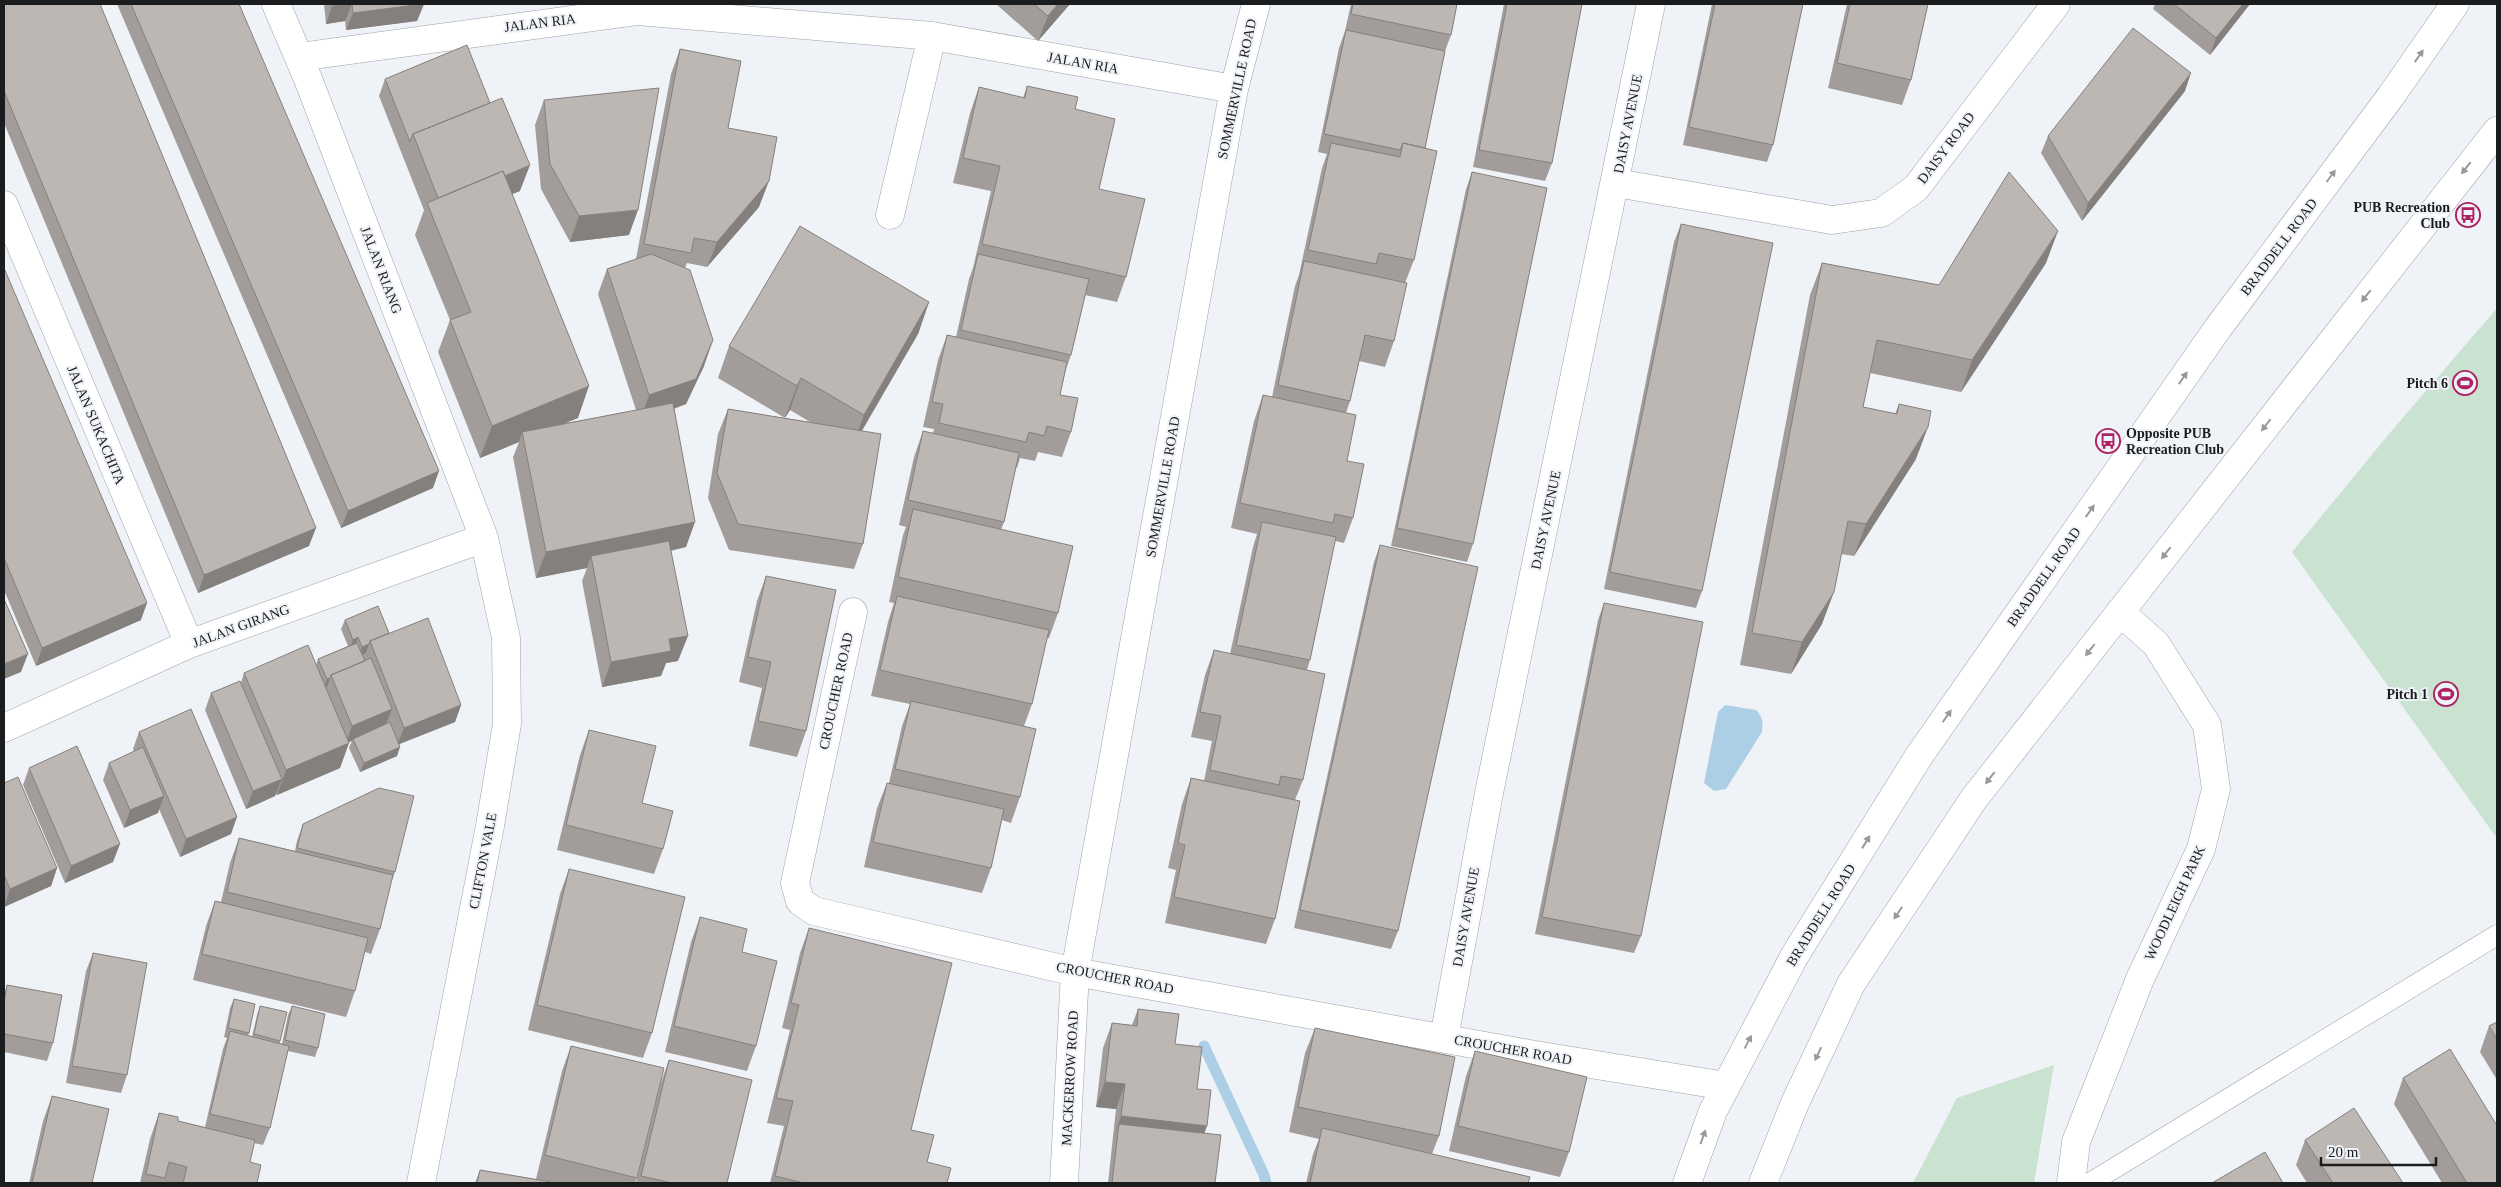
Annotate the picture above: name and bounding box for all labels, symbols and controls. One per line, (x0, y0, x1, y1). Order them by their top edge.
street label: JALAN RIA (503, 11, 577, 35)
street label: SOMMERVILLE ROAD (1215, 17, 1259, 161)
street label: JALAN RIA (1046, 49, 1121, 77)
one-way arrow (2414, 49, 2424, 63)
street label: DAISY AVENUE (1611, 73, 1645, 175)
street label: DAISY ROAD (1914, 109, 1978, 187)
one-way arrow (2461, 162, 2471, 175)
one-way arrow (2326, 169, 2336, 183)
street label: BRADDELL ROAD (2238, 196, 2320, 298)
place label: PUB Recreation Club (2353, 200, 2450, 231)
bus stop icon: PUB Recreation Club (2455, 202, 2481, 228)
street label: JALAN RIANG (357, 224, 405, 316)
one-way arrow (2360, 290, 2371, 303)
street label: JALAN SUKACHITA (64, 363, 128, 487)
sports icon: Pitch 6 (2452, 370, 2478, 396)
one-way arrow (2178, 371, 2188, 385)
place label: Pitch 6 (2406, 376, 2448, 391)
street label: SOMMERVILLE ROAD (1143, 415, 1183, 559)
one-way arrow (2260, 418, 2271, 431)
place label: Opposite PUB Recreation Club (2126, 426, 2224, 457)
bus stop icon: Opposite PUB Recreation Club (2095, 428, 2121, 454)
street label: DAISY AVENUE (1528, 469, 1564, 571)
one-way arrow (2085, 504, 2095, 518)
street label: BRADDELL ROAD (2004, 525, 2084, 629)
one-way arrow (2161, 546, 2171, 560)
street label: JALAN GIRANG (190, 601, 292, 651)
street label: CROUCHER ROAD (816, 631, 856, 751)
one-way arrow (2084, 644, 2095, 657)
sports icon: Pitch 1 (2433, 681, 2459, 707)
place label: Pitch 1 (2386, 687, 2428, 702)
one-way arrow (1942, 709, 1952, 723)
one-way arrow (1984, 772, 1995, 785)
street label: CLIFTON VALE (466, 812, 500, 910)
one-way arrow (1861, 835, 1870, 848)
street label: WOODLEIGH PARK (2142, 843, 2208, 963)
street label: BRADDELL ROAD (1784, 861, 1858, 969)
street label: DAISY AVENUE (1450, 866, 1482, 968)
one-way arrow (1893, 906, 1903, 919)
street label: CROUCHER ROAD (1055, 959, 1175, 997)
street label: MACKERROW ROAD (1059, 1010, 1081, 1146)
street label: CROUCHER ROAD (1453, 1032, 1573, 1068)
one-way arrow (1744, 1035, 1752, 1049)
one-way arrow (1814, 1047, 1822, 1061)
one-way arrow (1700, 1130, 1707, 1145)
scale bar (2321, 1134, 2436, 1166)
text: 20 m (2328, 1144, 2359, 1160)

